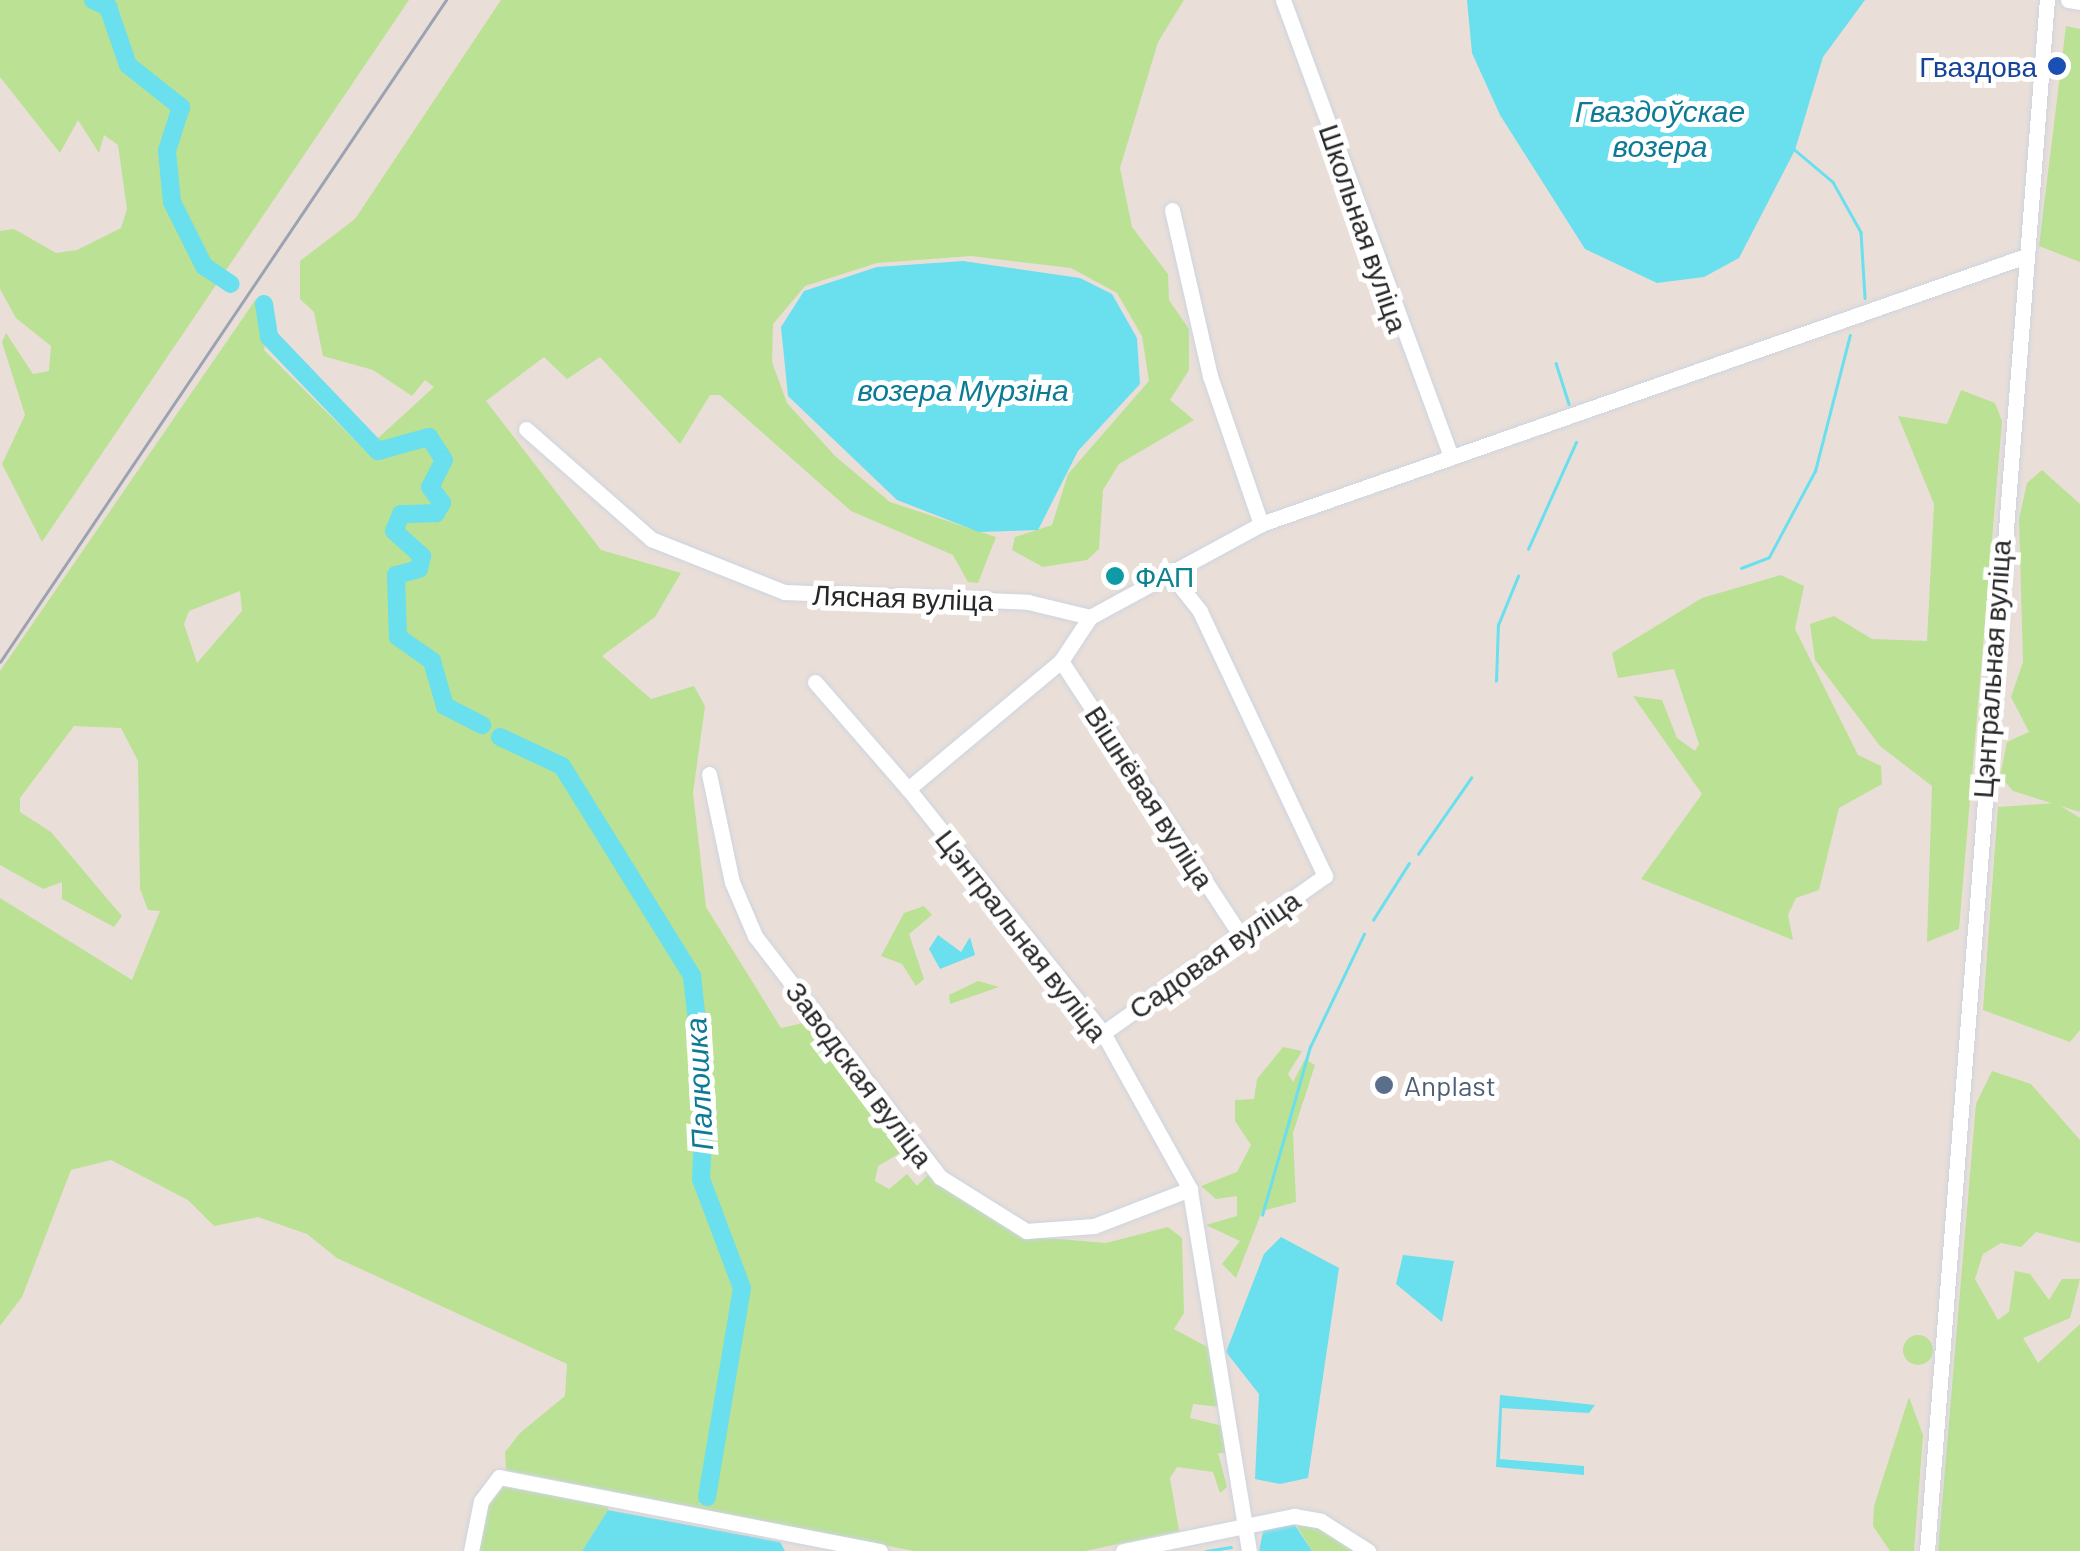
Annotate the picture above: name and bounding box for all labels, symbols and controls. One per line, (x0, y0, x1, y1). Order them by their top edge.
place label: Гваздова (1919, 49, 2037, 83)
marker: Гваздова (2046, 55, 2068, 77)
water label: Гваздоўскае возера (1575, 92, 1745, 162)
street label: Школьная вуліца (1313, 120, 1415, 336)
water label: возера Мурзіна (857, 371, 1069, 407)
street label: Цэнтральная вуліца (1965, 539, 2017, 799)
place label: ФАП (1135, 559, 1194, 593)
marker: ФАП (1104, 565, 1126, 587)
street label: Лясная вуліца (812, 577, 994, 617)
street label: Вішнёвая вуліца (1078, 699, 1222, 895)
street label: Цэнтральная вуліца (929, 823, 1115, 1047)
street label: Садовая вуліца (1122, 883, 1306, 1025)
street label: Заводская вуліца (779, 975, 941, 1173)
water label: Палюшка (677, 1016, 719, 1152)
place label: Anplast (1404, 1068, 1496, 1102)
marker: Anplast (1373, 1074, 1395, 1096)

